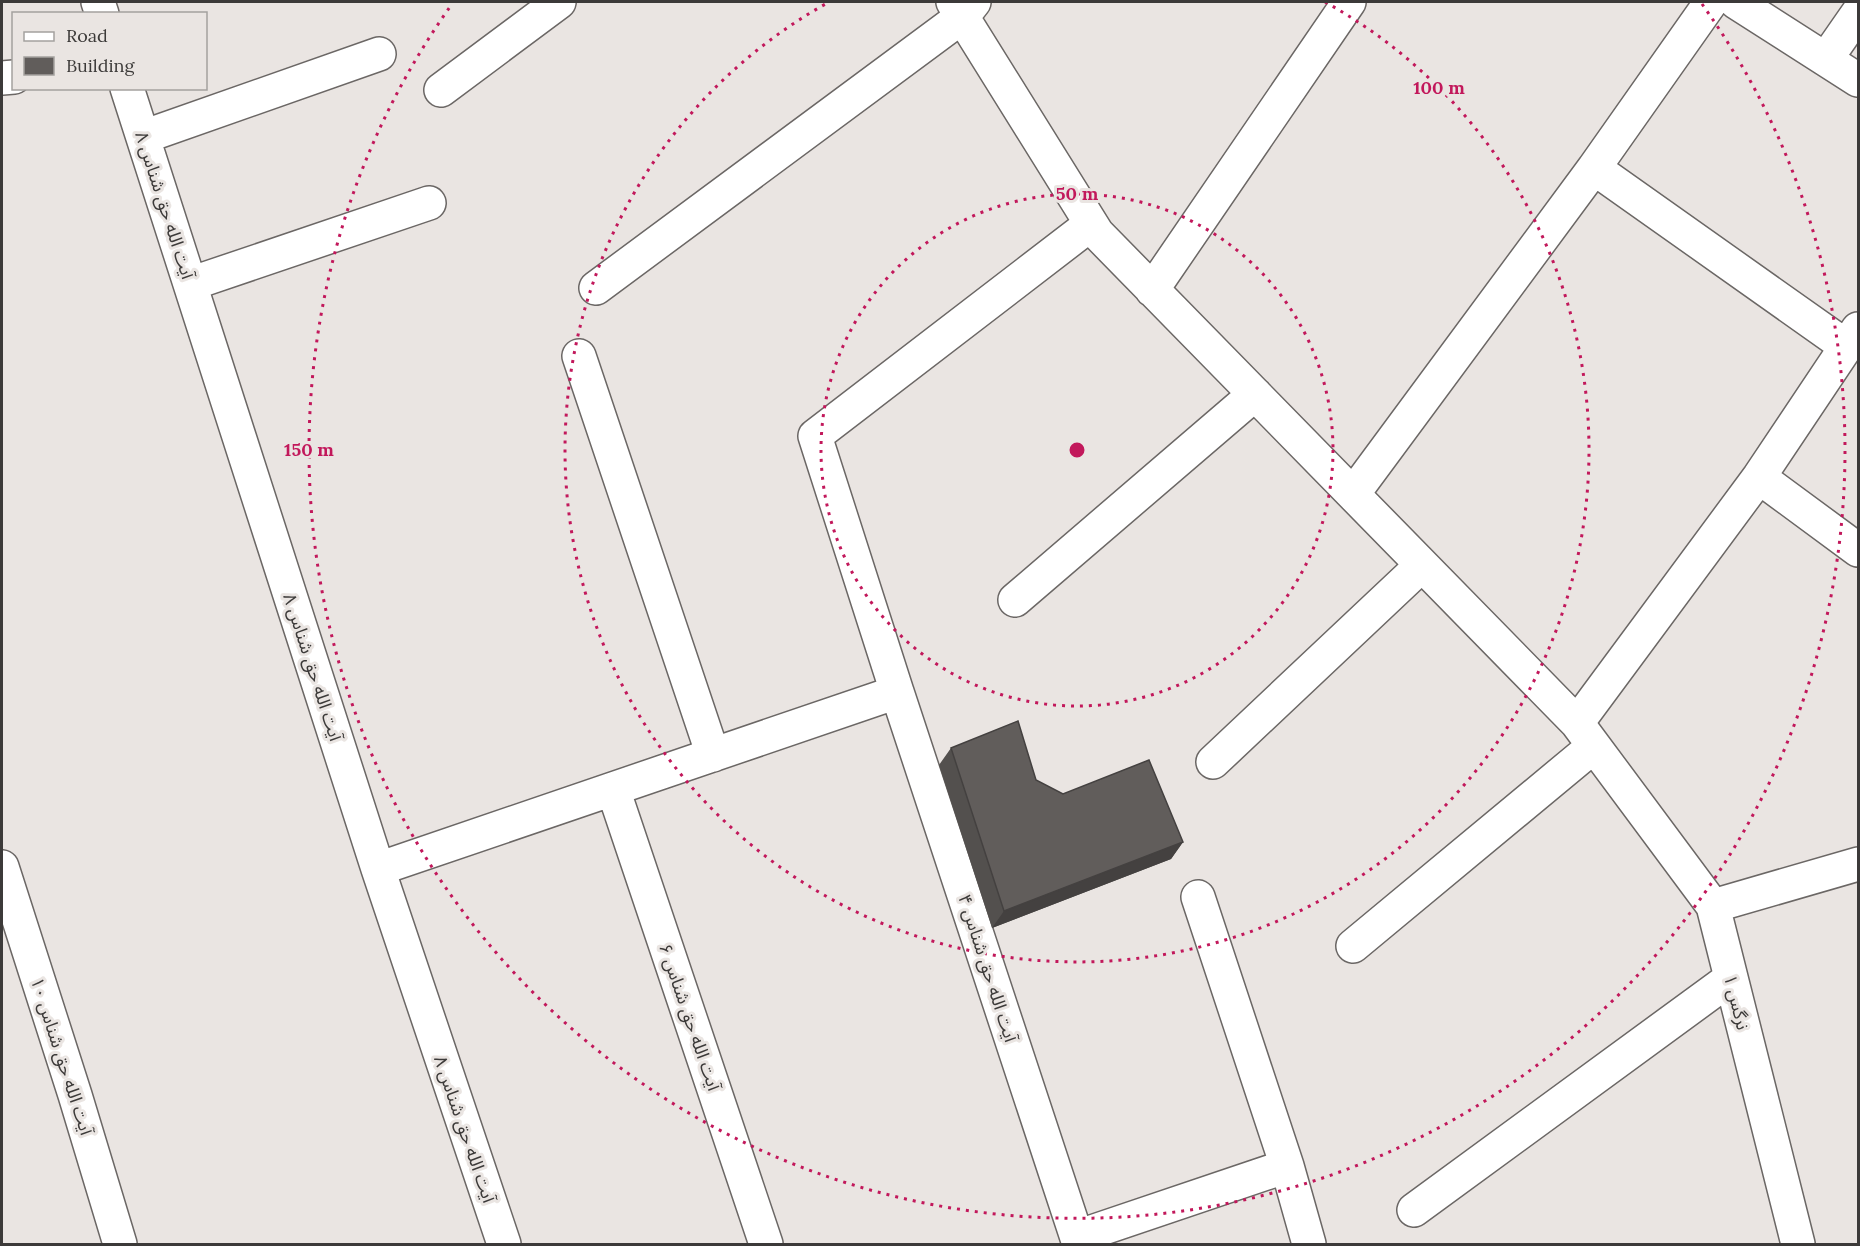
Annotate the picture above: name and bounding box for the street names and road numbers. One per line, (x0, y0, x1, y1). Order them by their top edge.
street label: آیت الله حق شناس ۸ (130, 128, 200, 283)
street label: آیت الله حق شناس ۸ (278, 590, 348, 745)
street label: آیت الله حق شناس ۴ (953, 891, 1023, 1046)
street label: آیت الله حق شناس ۶ (654, 940, 726, 1094)
street label: نرگس ۱ (1719, 972, 1755, 1032)
street label: آیت الله حق شناس ۱۰ (26, 974, 99, 1138)
street label: آیت الله حق شناس ۸ (429, 1052, 501, 1206)

